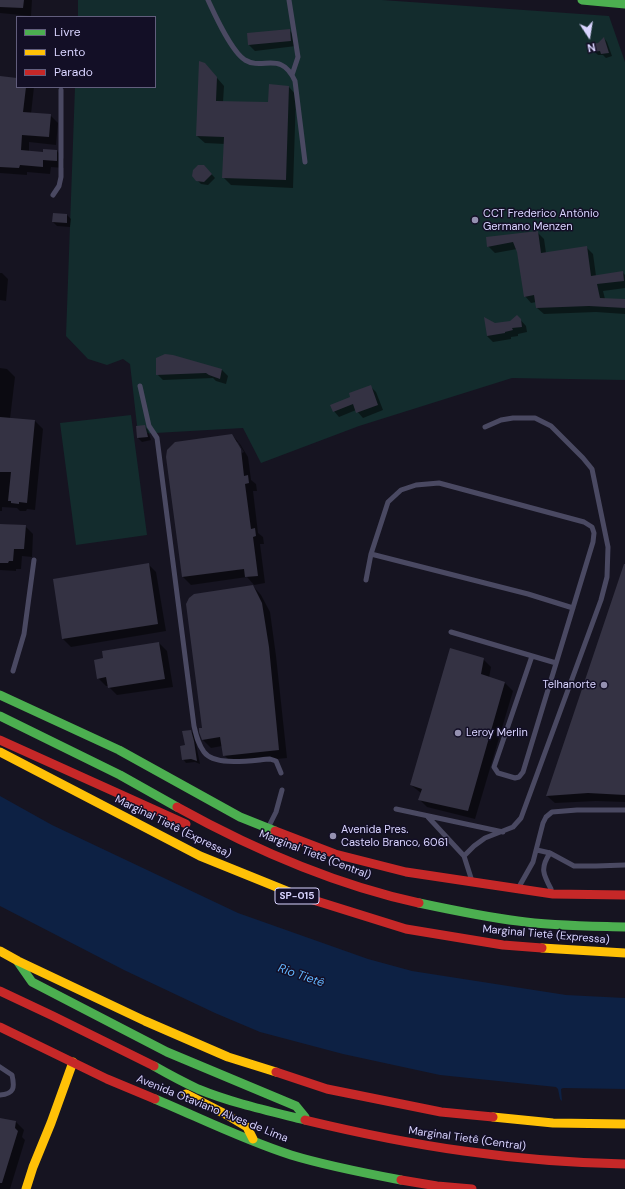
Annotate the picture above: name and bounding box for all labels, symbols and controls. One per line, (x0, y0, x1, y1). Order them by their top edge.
legend (16, 16, 156, 88)
north arrow (569, 16, 609, 56)
text: Livre (54, 24, 81, 40)
text: N (586, 40, 597, 55)
text: Lento (54, 44, 85, 60)
text: Parado (54, 64, 93, 80)
place label: CCT Frederico Antônio Germano Menzen (483, 207, 599, 233)
marker: CCT Frederico Antônio Germano Menzen (470, 215, 480, 225)
place label: Telhanorte (542, 678, 596, 692)
marker: Telhanorte (599, 680, 609, 690)
place label: Leroy Merlin (466, 726, 528, 740)
marker: Leroy Merlin (453, 728, 463, 738)
street label: Marginal Tietê (Expressa) (113, 793, 233, 861)
place label: Avenida Pres. Castelo Branco, 6061 (341, 823, 448, 849)
street label: Marginal Tietê (Central) (257, 828, 373, 882)
marker: Avenida Pres. Castelo Branco, 6061 (328, 831, 338, 841)
road number: SP-015 (275, 888, 319, 904)
street label: Marginal Tietê (Expressa) (482, 923, 610, 947)
water label: Rio Tietê (276, 961, 326, 991)
street label: Avenida Otaviano Alves de Lima (134, 1072, 290, 1146)
street label: Marginal Tietê (Central) (407, 1124, 527, 1154)

